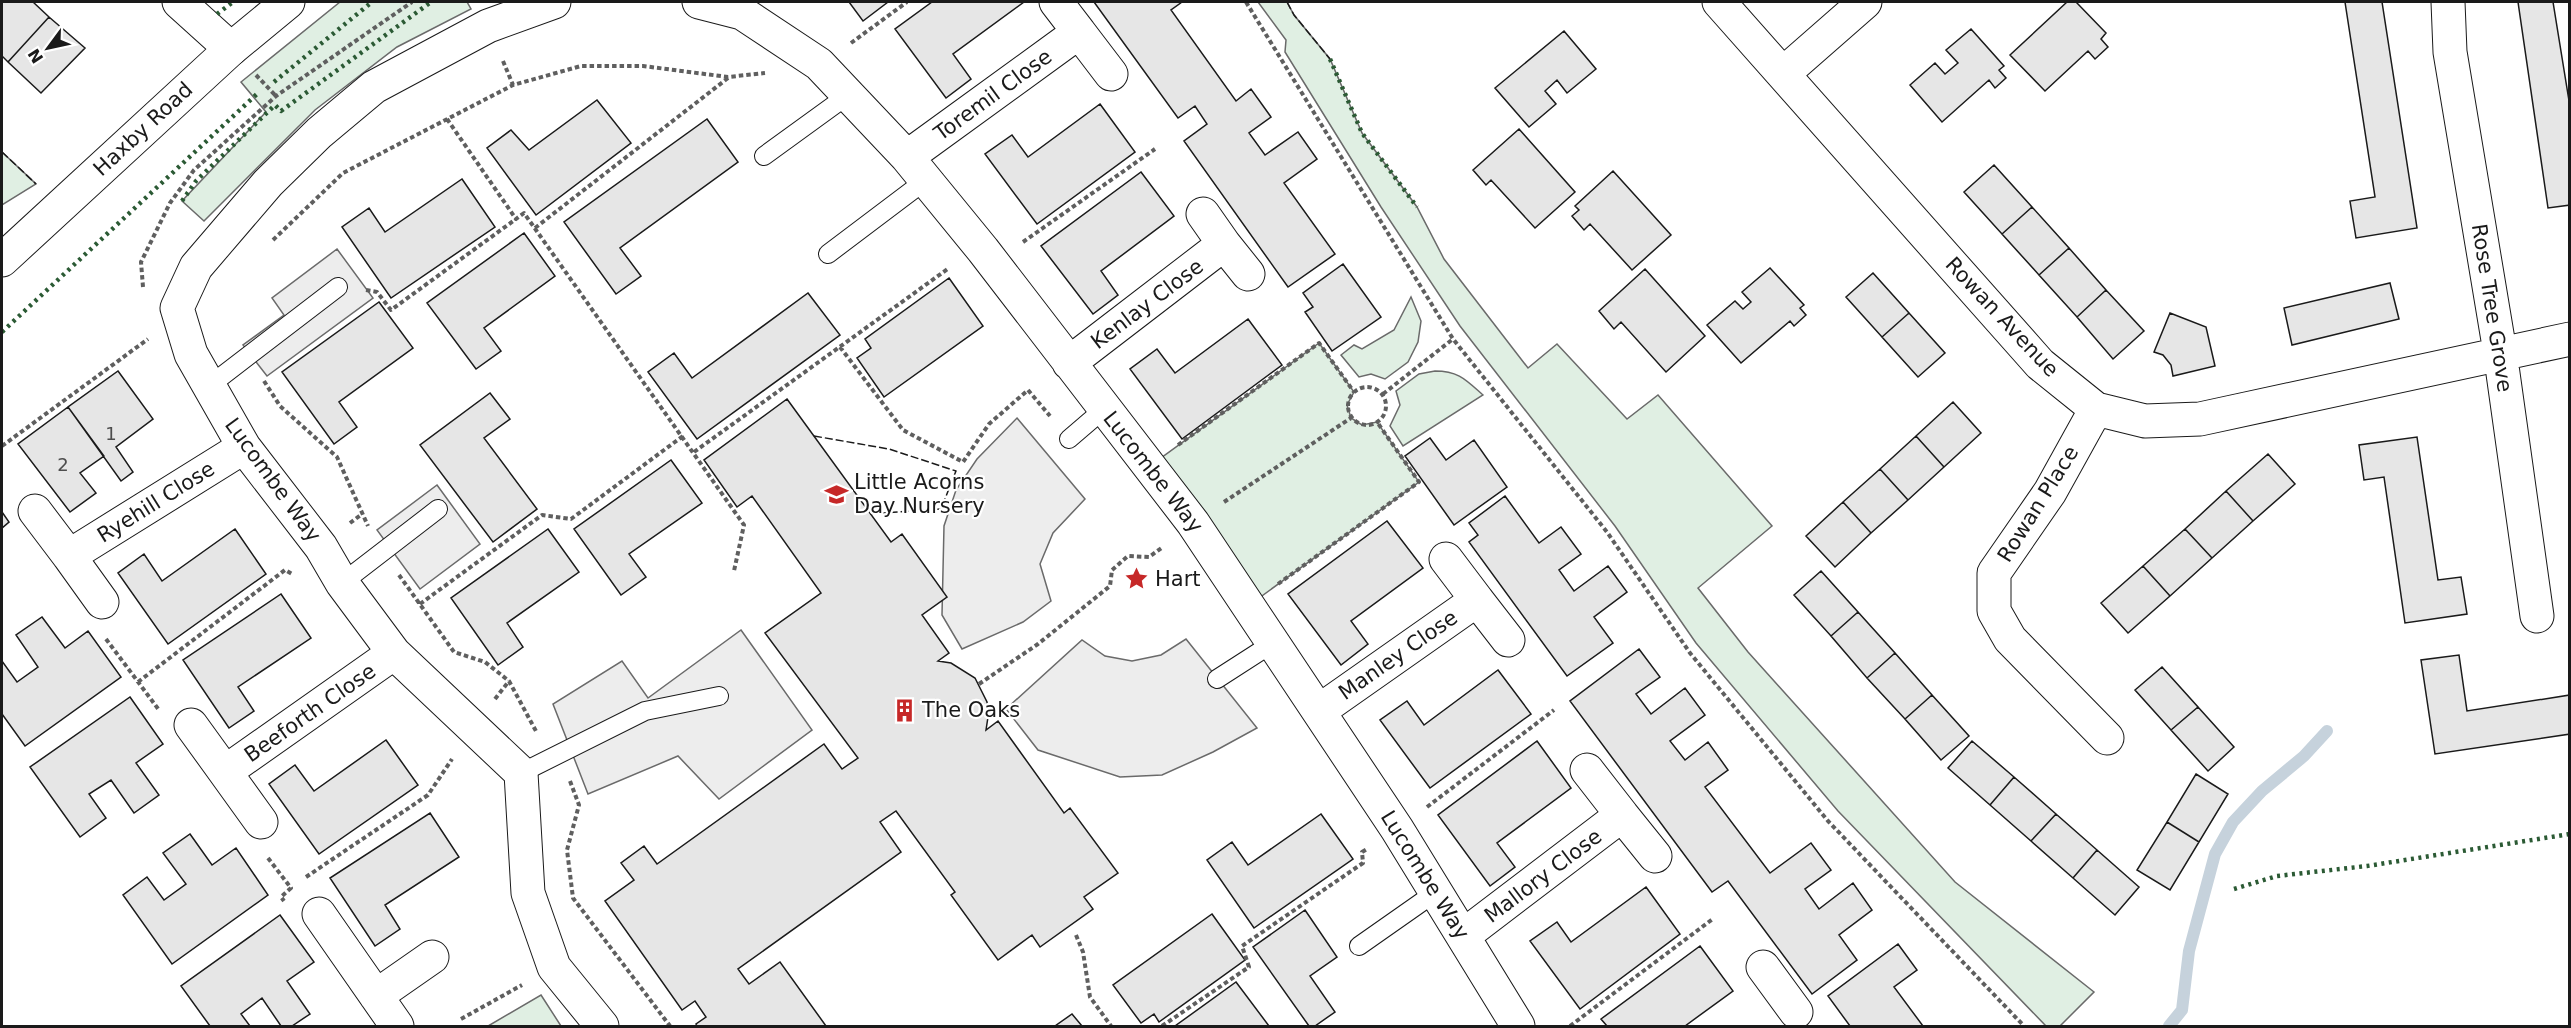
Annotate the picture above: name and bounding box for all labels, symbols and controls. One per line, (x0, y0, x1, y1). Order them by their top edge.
north arrow (18, 18, 78, 78)
street label: Toremil Close (929, 44, 1056, 146)
text: N (24, 45, 47, 67)
street label: Haxby Road (89, 77, 197, 181)
street label: Rose Tree Grove (2467, 222, 2517, 394)
street label: Rowan Avenue (1941, 252, 2063, 382)
street label: Kenlay Close (1086, 254, 1208, 354)
street label: Lucombe Way (1098, 407, 1208, 537)
street label: Lucombe Way (220, 413, 326, 547)
house number: 1 (105, 423, 117, 444)
street label: Rowan Place (1993, 442, 2083, 566)
house number: 2 (57, 454, 69, 475)
street label: Ryehill Close (93, 456, 219, 548)
place label: Little Acorns Day Nursery (854, 470, 985, 518)
school or university icon: Little Acorns Day Nursery (823, 481, 849, 507)
place icon: Hart (1124, 566, 1150, 592)
place label: Hart (1155, 567, 1201, 591)
street label: Manley Close (1334, 605, 1462, 705)
street label: Beeforth Close (240, 659, 380, 767)
building icon: The Oaks (891, 697, 917, 723)
place label: The Oaks (921, 698, 1020, 722)
street label: Lucombe Way (1376, 806, 1474, 944)
street label: Mallory Close (1480, 824, 1606, 928)

